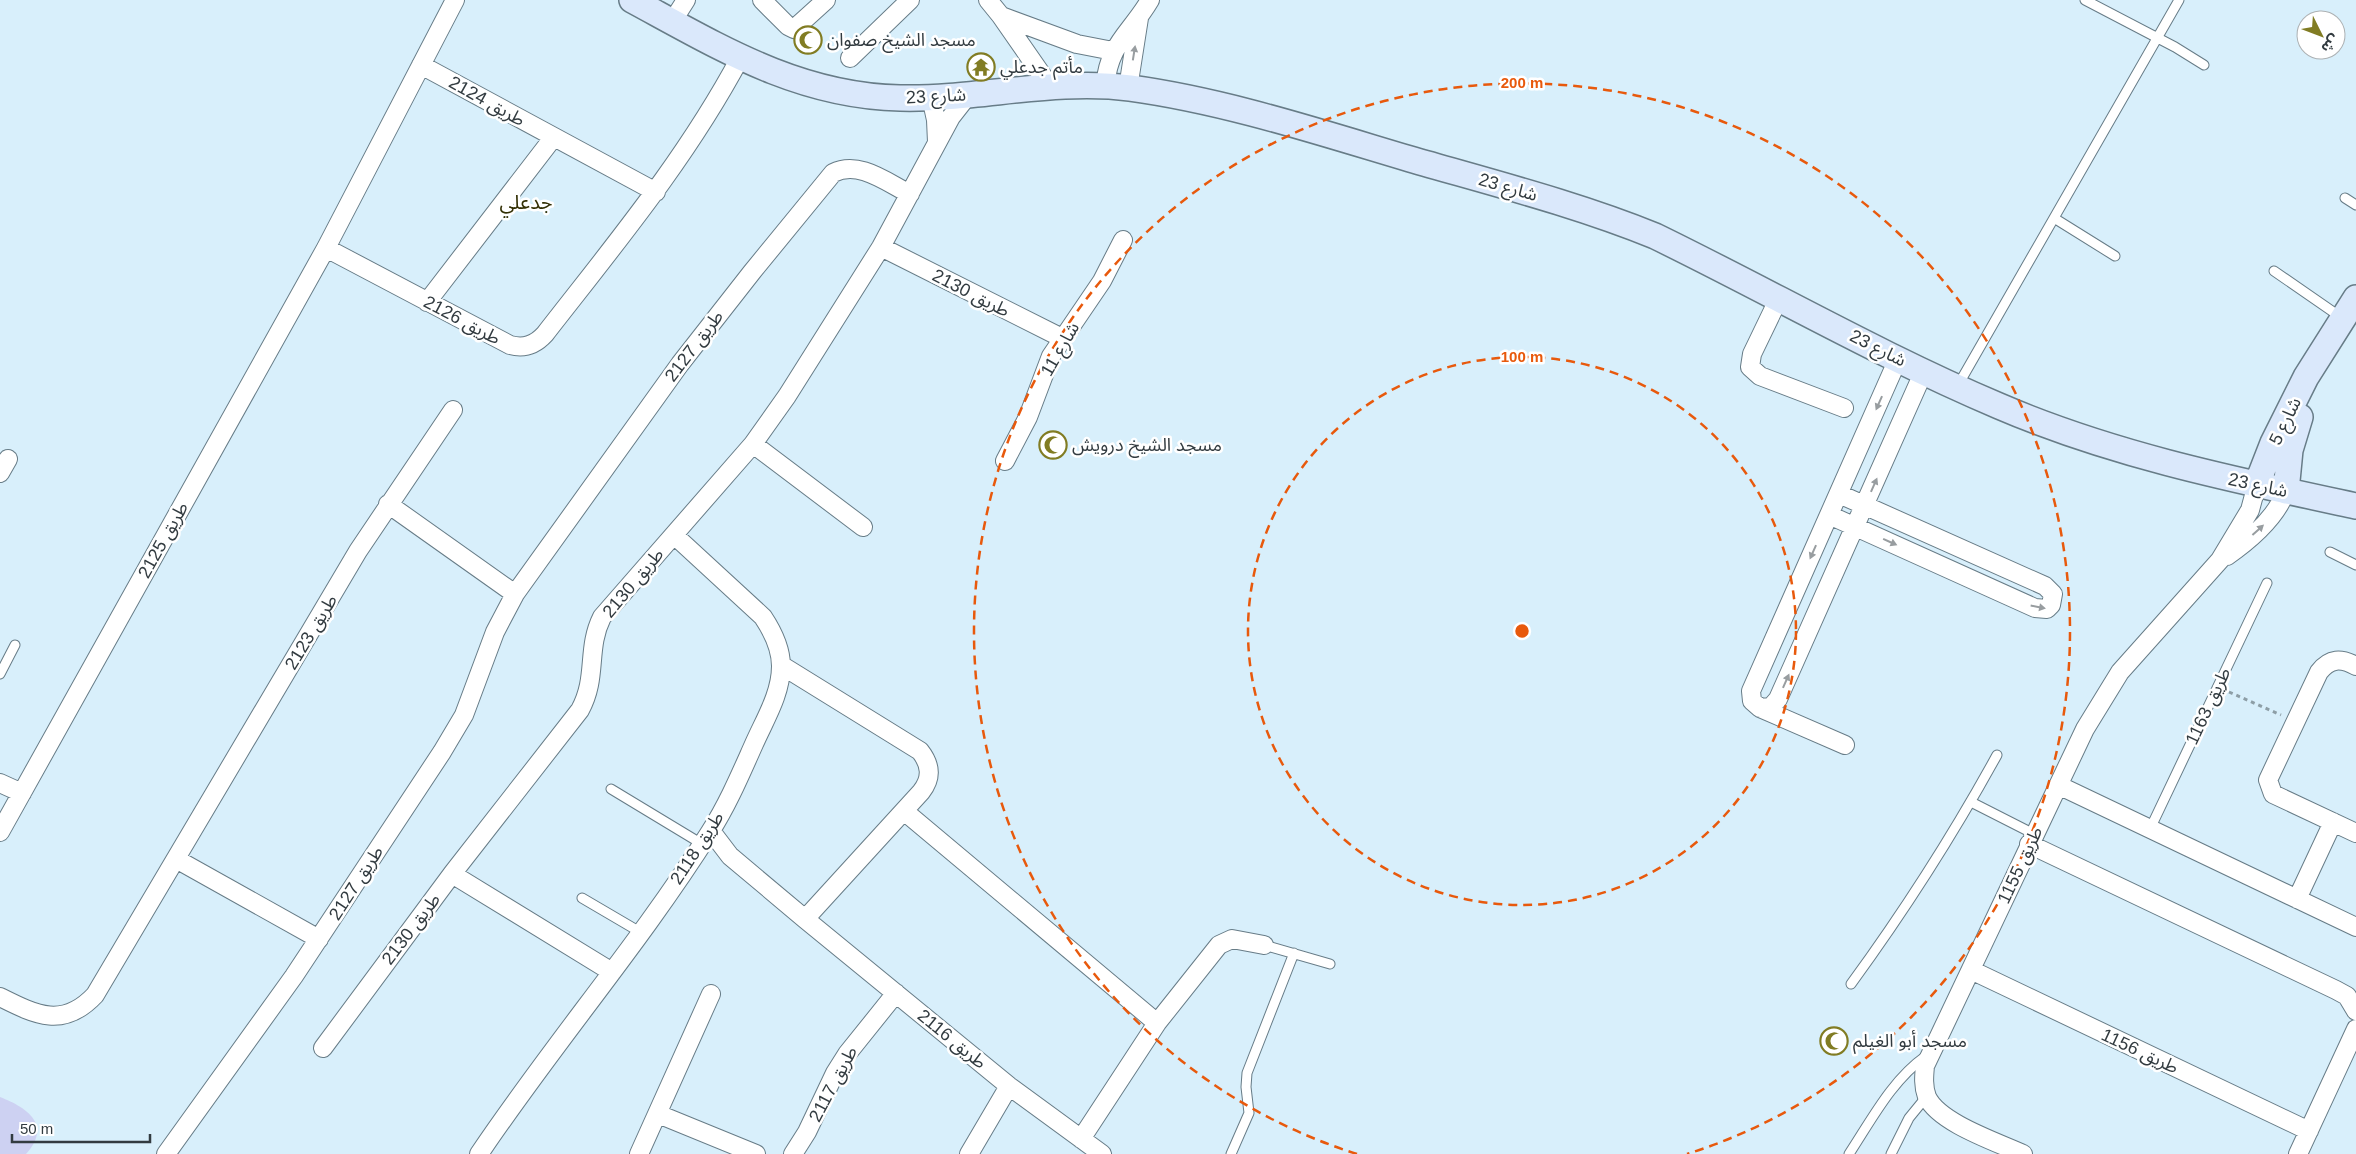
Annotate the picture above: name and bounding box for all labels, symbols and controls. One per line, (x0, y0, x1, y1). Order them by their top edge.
north arrow (2296, 10, 2346, 60)
mosque icon: مسجد الشيخ صفوان (793, 25, 823, 55)
place label: مسجد الشيخ صفوان (827, 30, 976, 53)
text: ش (2318, 31, 2343, 56)
one-way arrow (1130, 45, 1138, 61)
temple icon: مأتم جدعلي (966, 52, 996, 82)
place label: مأتم جدعلي (1000, 56, 1083, 80)
street label: طريق 2124 (445, 72, 528, 131)
text: 200 m (1501, 74, 1543, 91)
street label: شارع 23 (905, 84, 967, 112)
street label: شارع 23 (1475, 169, 1540, 209)
district label: جدعلي (499, 191, 553, 218)
street label: طريق 2130 (929, 265, 1013, 322)
street label: طريق 2126 (420, 292, 504, 349)
street label: طريق 2127 (661, 307, 728, 386)
street label: شارع 11 (1037, 319, 1087, 381)
street label: شارع 23 (1845, 325, 1909, 374)
text: 100 m (1501, 348, 1543, 365)
street label: شارع 5 (2265, 394, 2309, 450)
one-way arrow (1874, 396, 1882, 410)
mosque icon: مسجد الشيخ درويش (1038, 430, 1068, 460)
place label: مسجد الشيخ درويش (1072, 435, 1222, 458)
street label: شارع 23 (2226, 469, 2289, 505)
one-way arrow (1870, 478, 1878, 492)
street label: طريق 2125 (134, 499, 193, 582)
one-way arrow (2251, 524, 2263, 536)
one-way arrow (1883, 538, 1897, 546)
street label: طريق 2130 (598, 544, 668, 622)
one-way arrow (1808, 545, 1816, 559)
street label: طريق 2123 (281, 591, 342, 674)
one-way arrow (2030, 603, 2046, 611)
centre of rings (1513, 622, 1531, 640)
street label: طريق 1163 (2182, 664, 2235, 748)
one-way arrow (1782, 674, 1790, 688)
street label: طريق 2118 (666, 808, 729, 889)
street label: طريق 1155 (1994, 823, 2047, 907)
street label: طريق 2127 (325, 842, 388, 924)
street label: طريق 2130 (378, 890, 445, 969)
street label: طريق 2116 (913, 1005, 990, 1073)
street label: طريق 1156 (2098, 1025, 2182, 1078)
mosque icon: مسجد أبو الغيلم (1819, 1026, 1849, 1056)
place label: مسجد أبو الغيلم (1853, 1030, 1967, 1054)
street label: طريق 2117 (805, 1043, 862, 1126)
scale bar (12, 1112, 150, 1144)
text: 50 m (20, 1120, 53, 1137)

